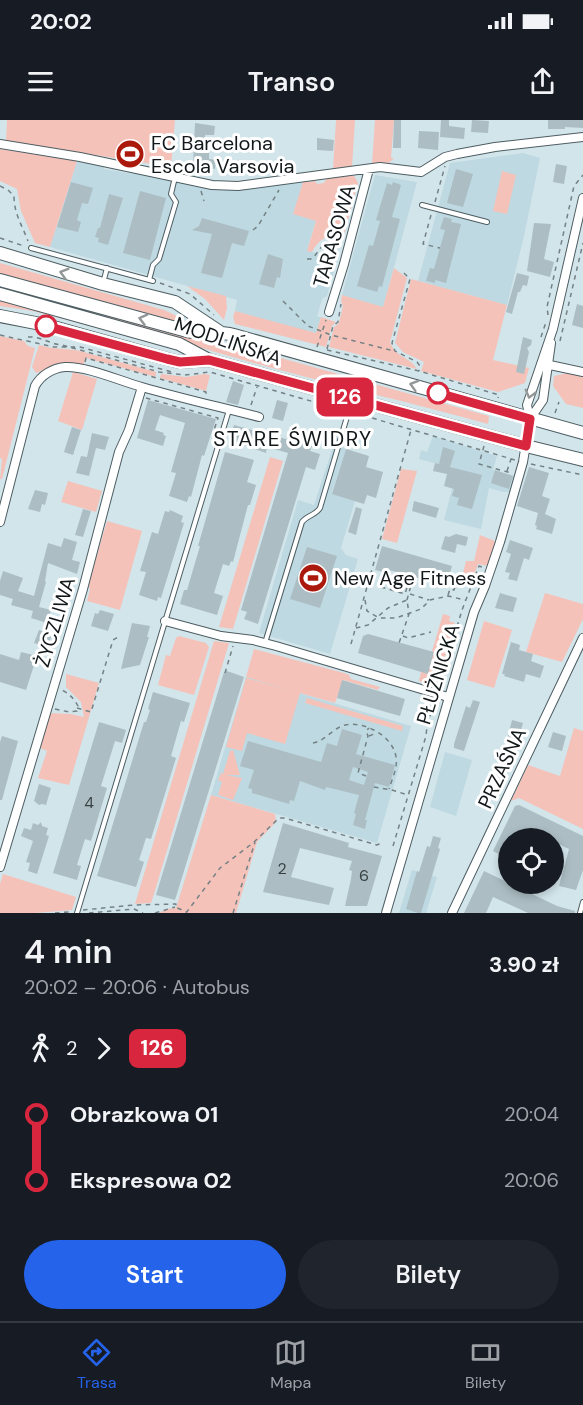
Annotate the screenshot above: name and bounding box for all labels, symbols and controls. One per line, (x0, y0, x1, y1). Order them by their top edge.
text: 20:02 (30, 7, 92, 36)
text: Transo (248, 64, 335, 99)
icon: menu (24, 65, 57, 98)
icon: share (526, 65, 559, 98)
place label: FC Barcelona Escola Varsovia (151, 130, 294, 179)
sports icon: FC Barcelona Escola Varsovia (114, 138, 146, 170)
street label: TARASOWA (307, 182, 361, 290)
one-way arrow (59, 268, 70, 280)
street label: MODLIŃSKA (171, 311, 285, 371)
one-way arrow (138, 314, 148, 326)
unlabelled marker (35, 315, 57, 337)
line badge: 126 (310, 378, 380, 416)
one-way arrow (409, 380, 419, 393)
unlabelled marker (427, 382, 449, 404)
text: 126 (328, 383, 362, 411)
one-way arrow (525, 389, 538, 399)
district label: STARE ŚWIDRY (213, 425, 373, 453)
sports icon: New Age Fitness (297, 562, 329, 594)
place label: New Age Fitness (334, 565, 486, 591)
street label: ŻYCZLIWA (29, 574, 81, 670)
street label: PŁUŻNICKA (410, 621, 466, 727)
street label: PRZAŚNA (472, 723, 532, 813)
house number: 4 (84, 792, 94, 813)
map controls (498, 828, 564, 894)
button: locate (498, 828, 564, 894)
house number: 2 (277, 858, 287, 879)
house number: 6 (359, 865, 369, 886)
text: 4 min (24, 930, 112, 973)
text: 3.90 zł (489, 950, 559, 979)
text: 20:02 – 20:06 · Autobus (24, 974, 250, 1000)
icon: walk (24, 1032, 57, 1065)
icon: forward (87, 1032, 120, 1065)
text: 126 (141, 1034, 174, 1062)
text: 2 (66, 1035, 78, 1061)
text: Obrazkowa 01 (70, 1100, 218, 1129)
text: 20:04 (504, 1101, 559, 1127)
text: Ekspresowa 02 (70, 1166, 232, 1195)
text: 20:06 (504, 1167, 559, 1193)
button: Start (24, 1240, 286, 1309)
button: Bilety (298, 1240, 559, 1309)
tab: Trasa (77, 1336, 116, 1393)
tab: Mapa (270, 1336, 311, 1393)
tab: Bilety (465, 1336, 506, 1393)

